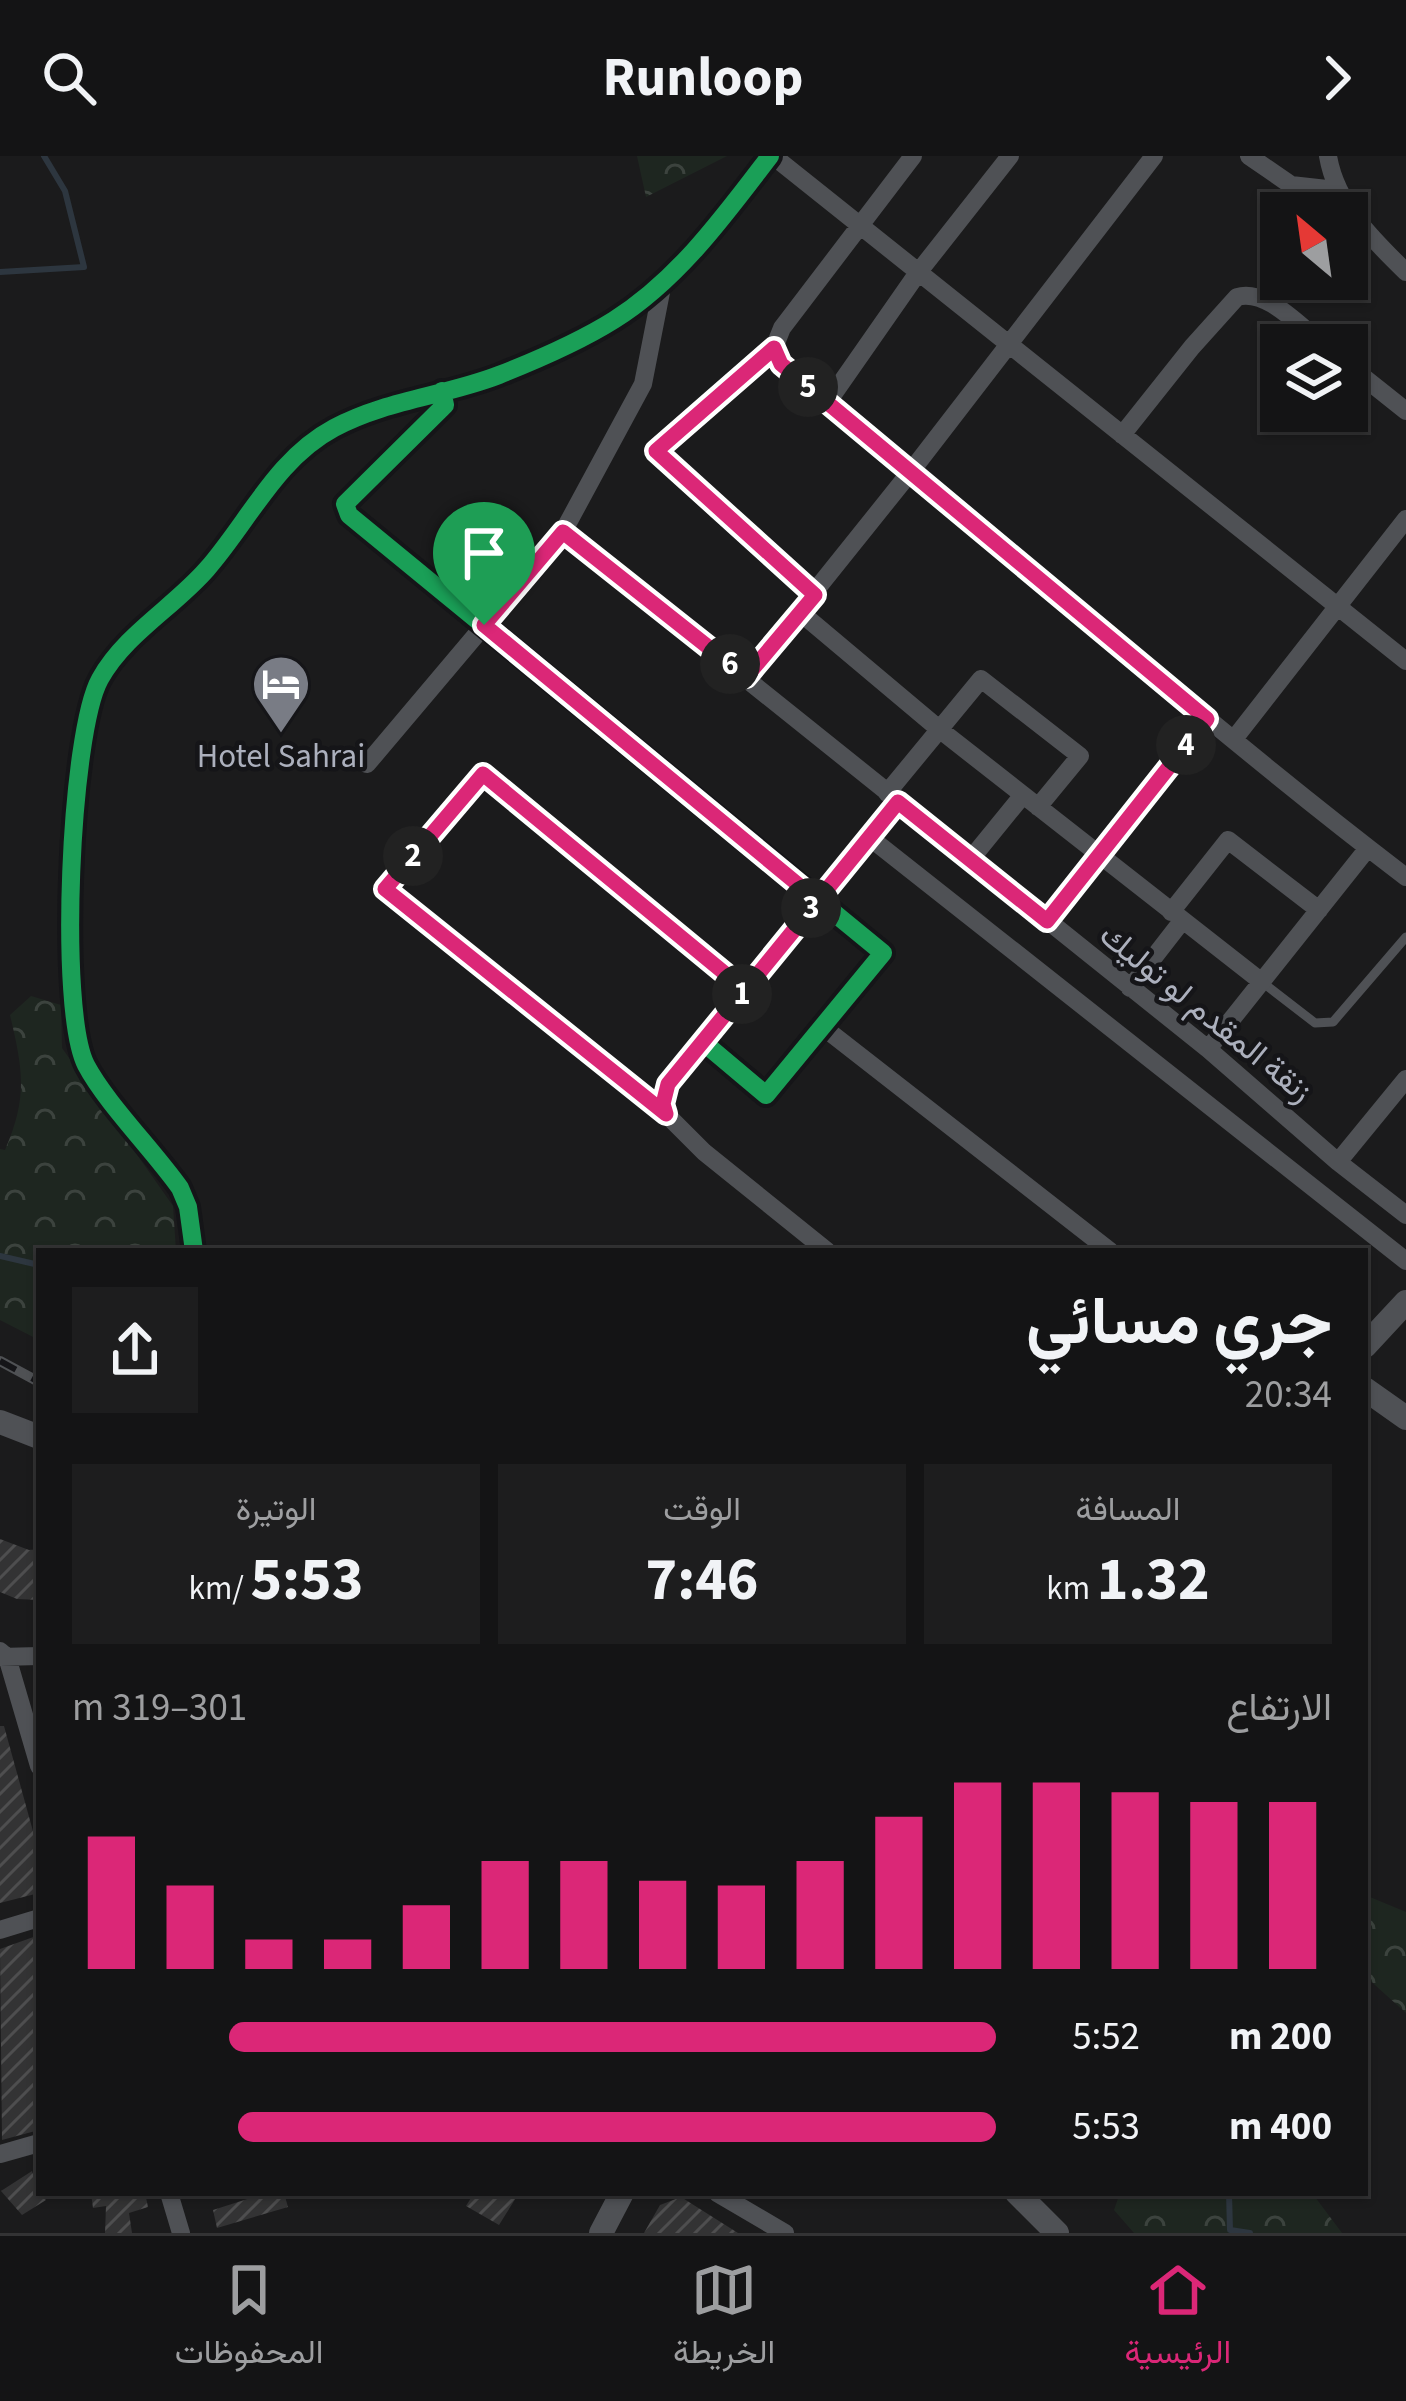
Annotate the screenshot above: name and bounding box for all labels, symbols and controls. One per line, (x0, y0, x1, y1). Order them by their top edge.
text: Runloop (603, 40, 804, 117)
icon: search (36, 45, 102, 111)
icon: forward (1304, 45, 1370, 111)
north arrow (1260, 192, 1368, 300)
map controls (1260, 192, 1368, 432)
button: layers (1260, 324, 1368, 432)
pin: 5 (778, 357, 838, 417)
text: 5 (799, 363, 817, 410)
pin (433, 502, 535, 625)
icon: arrive (451, 520, 517, 586)
pin: 6 (700, 634, 760, 694)
text: 6 (721, 640, 739, 687)
hotel icon: Hotel Sahrai (250, 653, 312, 735)
pin: 4 (1156, 715, 1216, 775)
text: 4 (1177, 721, 1195, 768)
place label: Hotel Sahrai (197, 733, 365, 780)
pin: 2 (383, 826, 443, 886)
text: 2 (404, 832, 422, 879)
pin: 3 (781, 878, 841, 938)
text: 3 (802, 884, 820, 931)
street label: زنقة المقدم لو توليك (1089, 912, 1323, 1114)
pin: 1 (712, 964, 772, 1024)
text: 1 (733, 970, 751, 1017)
text: جري مسائي (1026, 1275, 1332, 1369)
button: share (72, 1287, 198, 1413)
text: 20:34 (1245, 1367, 1332, 1423)
text: الوتيرة (236, 1486, 316, 1533)
text: الوقت (663, 1486, 741, 1533)
text: المسافة (1076, 1486, 1180, 1533)
text: 5:53 (250, 1538, 363, 1623)
text: 7:46 (645, 1538, 759, 1623)
text: 1.32 (1097, 1538, 1210, 1623)
text: /km (189, 1565, 250, 1612)
text: km (1046, 1565, 1097, 1612)
text: 301–319 m (72, 1680, 247, 1736)
text: الارتفاع (1226, 1680, 1332, 1736)
text: 5:52 (1072, 2009, 1140, 2065)
text: 200 m (1229, 2009, 1332, 2065)
text: 5:53 (1072, 2099, 1140, 2155)
text: 400 m (1229, 2099, 1332, 2155)
tab: المحفوظات (175, 2257, 323, 2381)
tab: الخريطة (673, 2257, 775, 2381)
tab: الرئيسية (1125, 2257, 1231, 2381)

